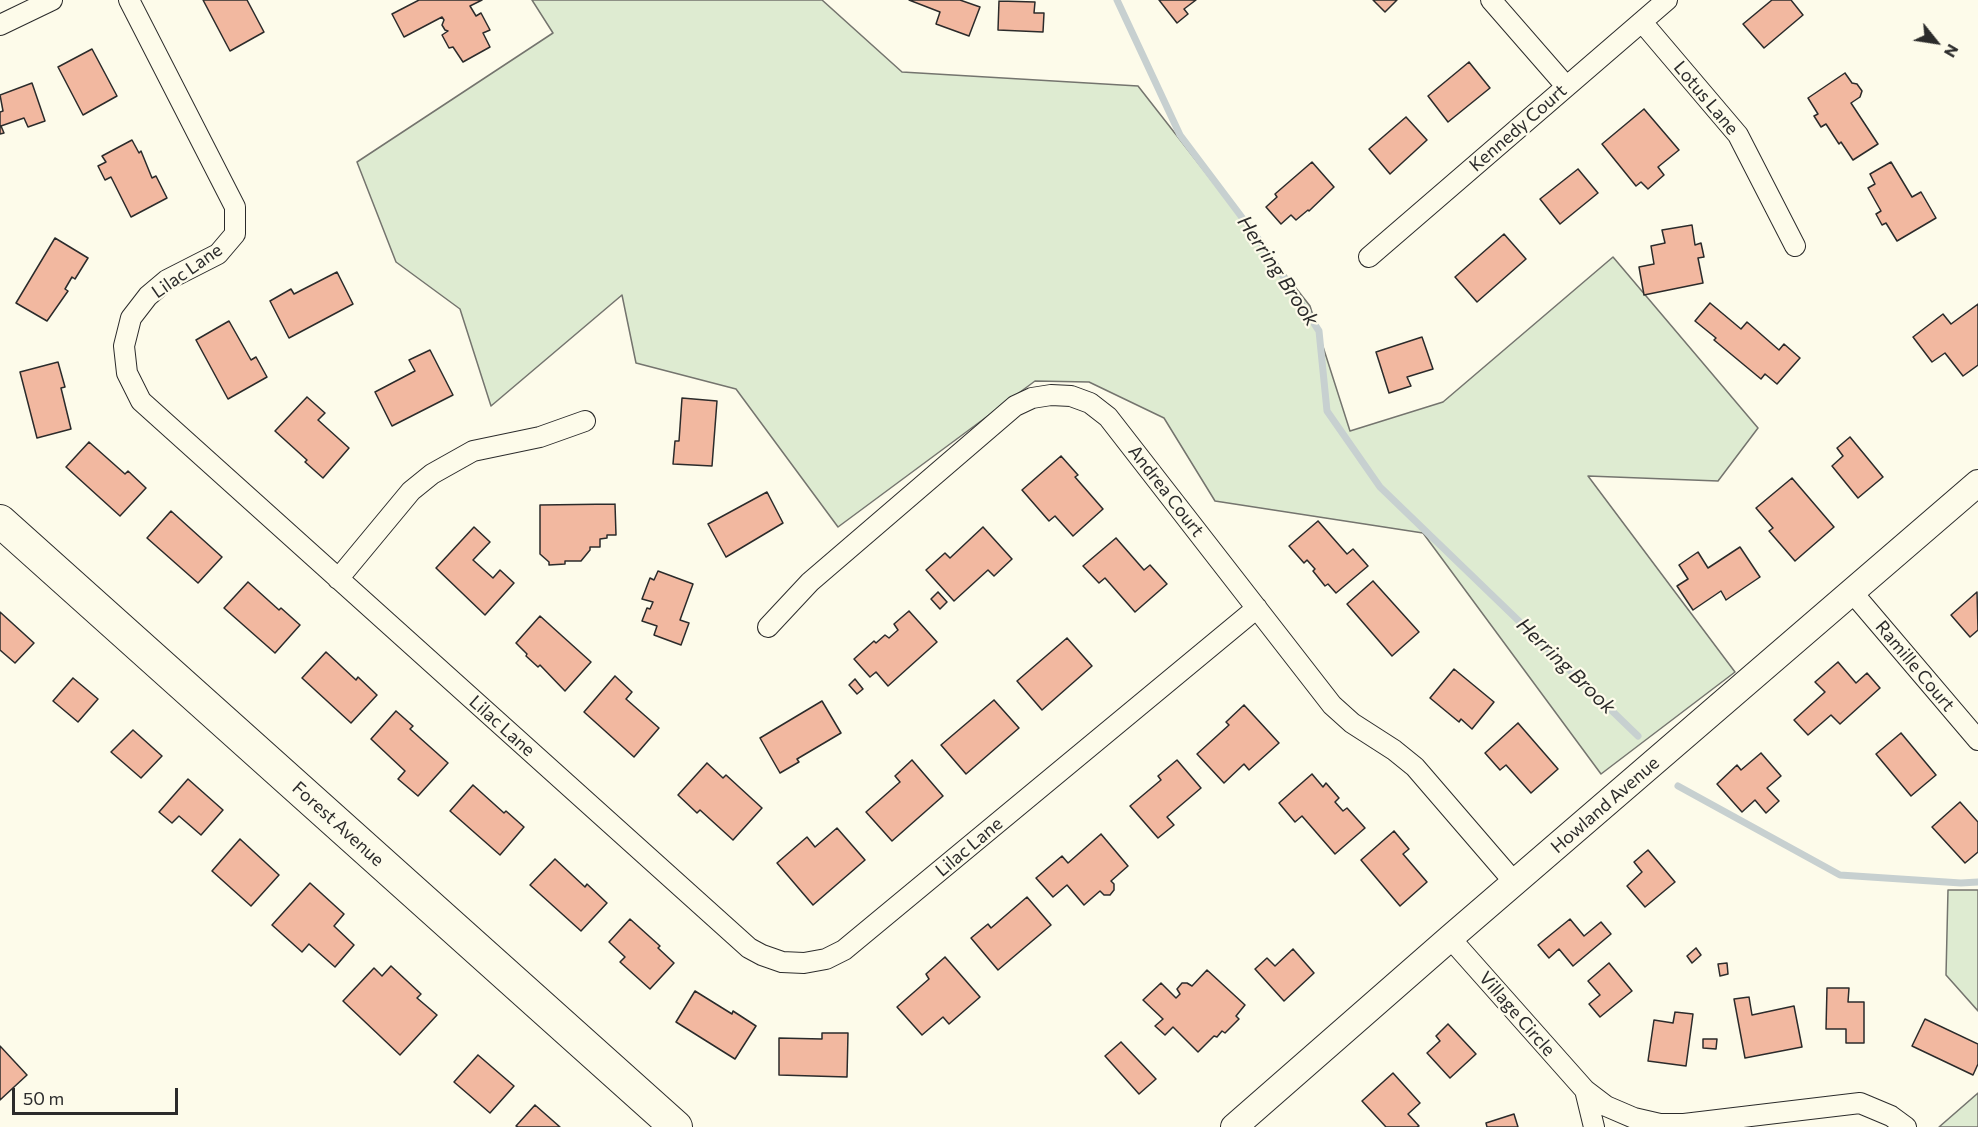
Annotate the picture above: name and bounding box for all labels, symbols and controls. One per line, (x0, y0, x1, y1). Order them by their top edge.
north arrow (1906, 12, 1966, 72)
text: N (1941, 41, 1963, 61)
street label: Lotus Lane (1669, 57, 1743, 139)
street label: Kennedy Court (1465, 80, 1571, 176)
water label: Herring Brook (1232, 211, 1324, 331)
street label: Lilac Lane (148, 239, 226, 303)
street label: Andrea Court (1124, 441, 1208, 541)
water label: Herring Brook (1512, 613, 1620, 719)
street label: Ramille Court (1871, 616, 1959, 716)
street label: Lilac Lane (465, 691, 539, 761)
street label: Howland Avenue (1546, 752, 1664, 858)
street label: Forest Avenue (288, 777, 388, 871)
street label: Lilac Lane (931, 813, 1007, 881)
street label: Village Circle (1474, 967, 1560, 1061)
scale bar (15, 1076, 182, 1114)
text: 50 m (23, 1087, 64, 1109)

